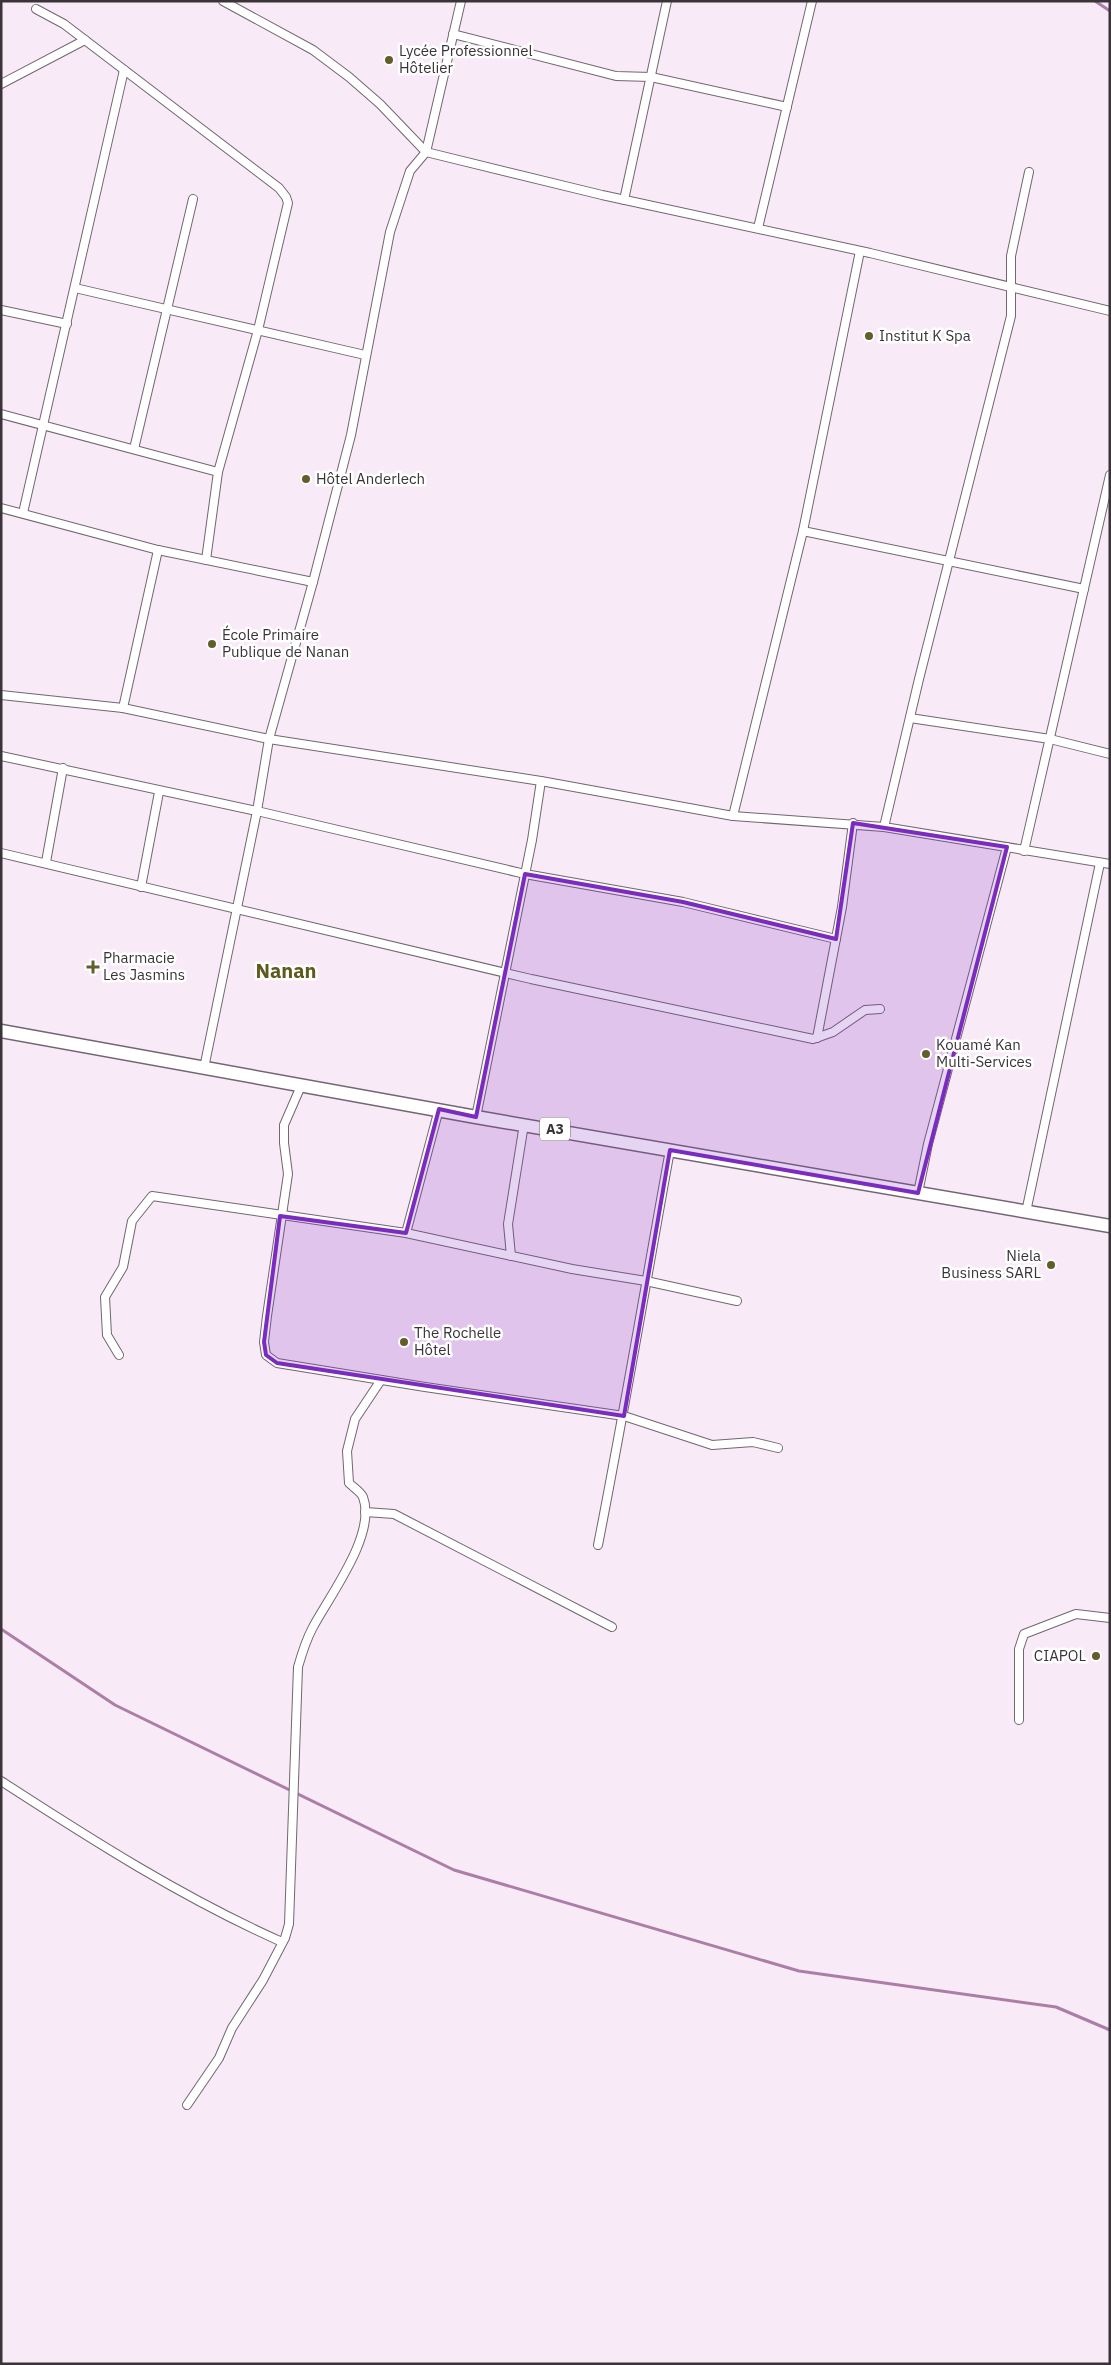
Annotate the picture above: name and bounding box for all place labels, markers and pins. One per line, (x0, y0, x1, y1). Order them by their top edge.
place label: Lycée Professionnel Hôtelier (399, 41, 533, 77)
marker: Lycée Professionnel Hôtelier (383, 54, 395, 66)
place label: Institut K Spa (879, 326, 971, 345)
marker: Institut K Spa (863, 330, 875, 342)
place label: Hôtel Anderlech (316, 469, 425, 488)
marker: Hôtel Anderlech (300, 473, 312, 485)
place label: École Primaire Publique de Nanan (222, 625, 349, 661)
marker: École Primaire Publique de Nanan (206, 638, 218, 650)
place label: Pharmacie Les Jasmins (103, 948, 185, 984)
marker: Pharmacie Les Jasmins (87, 961, 99, 973)
place label: Kouamé Kan Multi-Services (936, 1035, 1032, 1071)
marker: Kouamé Kan Multi-Services (920, 1048, 932, 1060)
place label: Niela Business SARL (941, 1246, 1041, 1282)
marker: Niela Business SARL (1045, 1259, 1057, 1271)
place label: The Rochelle Hôtel (414, 1323, 501, 1359)
marker: The Rochelle Hôtel (398, 1336, 410, 1348)
place label: CIAPOL (1034, 1646, 1086, 1665)
marker: CIAPOL (1090, 1650, 1102, 1662)

